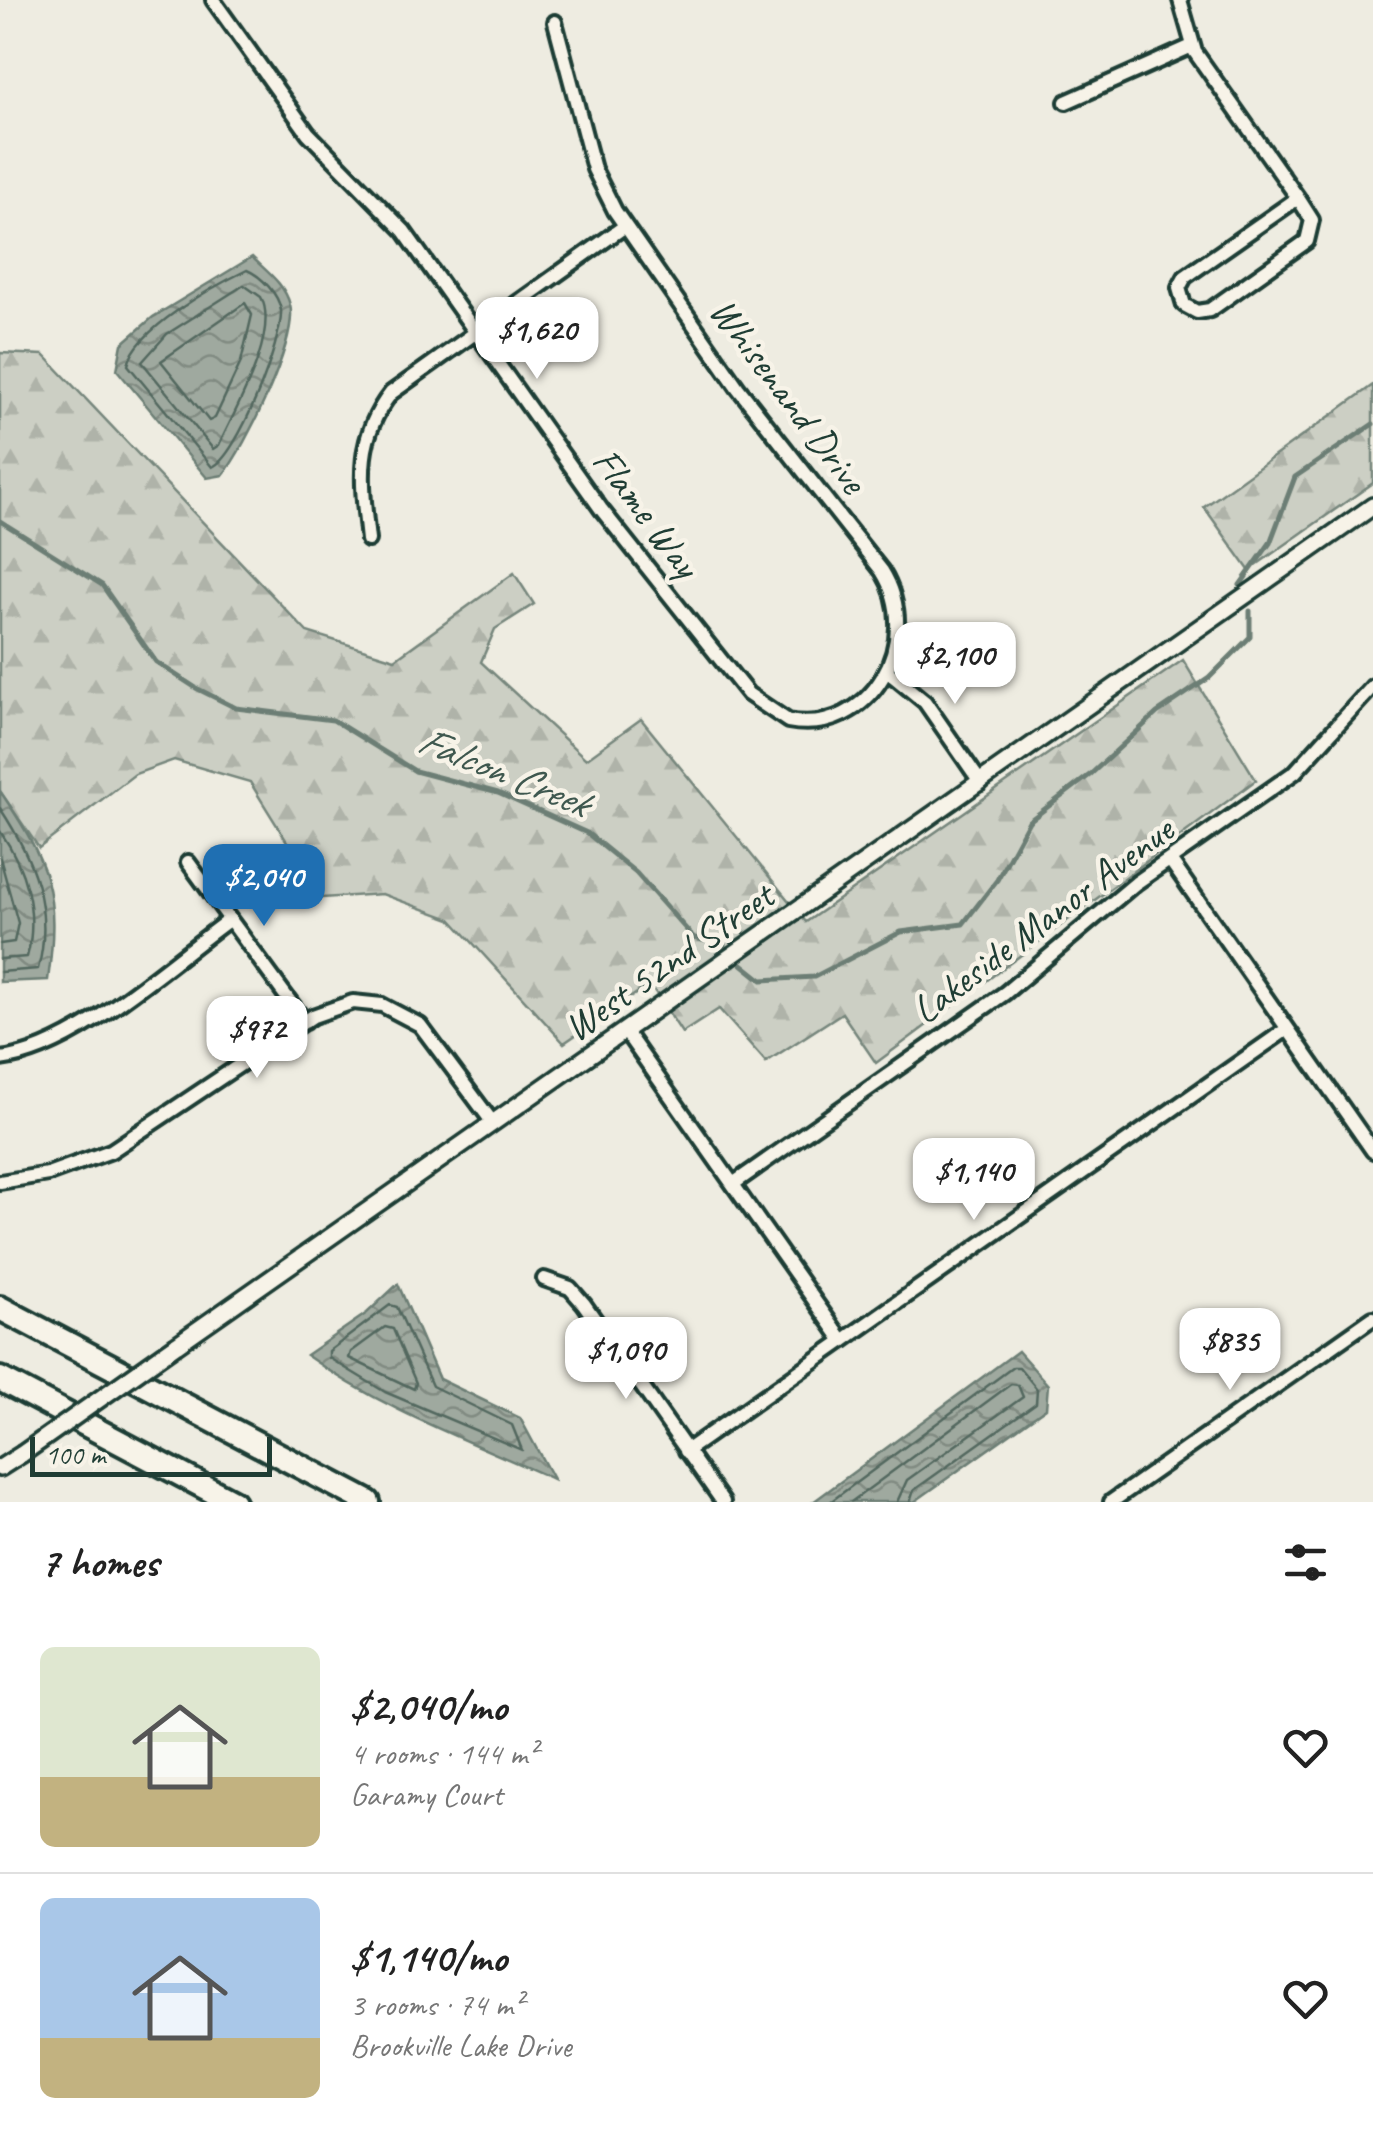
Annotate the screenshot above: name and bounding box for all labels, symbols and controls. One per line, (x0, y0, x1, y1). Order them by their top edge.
street label: Whisenand Drive (698, 288, 880, 506)
pin: $1,620 (456, 297, 618, 382)
text: $1,620 (497, 309, 577, 350)
street label: Flame Way (581, 438, 713, 590)
pin: $2,100 (874, 622, 1036, 707)
text: $2,100 (916, 634, 994, 675)
water label: Falcon Creek (410, 713, 603, 832)
street label: Lakeside Manor Avenue (902, 803, 1186, 1034)
pin: $2,040 (183, 844, 345, 929)
text: $2,040 (225, 856, 303, 897)
street label: West 52nd Street (554, 869, 786, 1052)
pin: $972 (198, 996, 316, 1081)
text: $972 (228, 1008, 286, 1049)
pin: $1,140 (893, 1138, 1055, 1223)
text: $1,140 (935, 1150, 1013, 1191)
pin: $835 (1171, 1308, 1289, 1393)
pin: $1,090 (545, 1317, 707, 1402)
text: $835 (1201, 1320, 1259, 1361)
text: $1,090 (587, 1329, 665, 1370)
scale bar (30, 1432, 272, 1476)
text: 100 m (45, 1437, 105, 1472)
icon: filters (1278, 1535, 1333, 1590)
text: 7 homes (40, 1536, 158, 1589)
text: $2,040/mo (350, 1680, 507, 1733)
icon: home (120, 1687, 240, 1807)
icon: heart (1278, 1720, 1333, 1775)
text: 4 rooms · 144 m² (350, 1733, 537, 1774)
text: Garamy Court (350, 1774, 503, 1815)
text: $1,140/mo (350, 1931, 507, 1984)
icon: home (120, 1938, 240, 2058)
icon: heart (1278, 1971, 1333, 2026)
text: 3 rooms · 74 m² (350, 1984, 523, 2025)
text: Brookville Lake Drive (350, 2025, 571, 2066)

